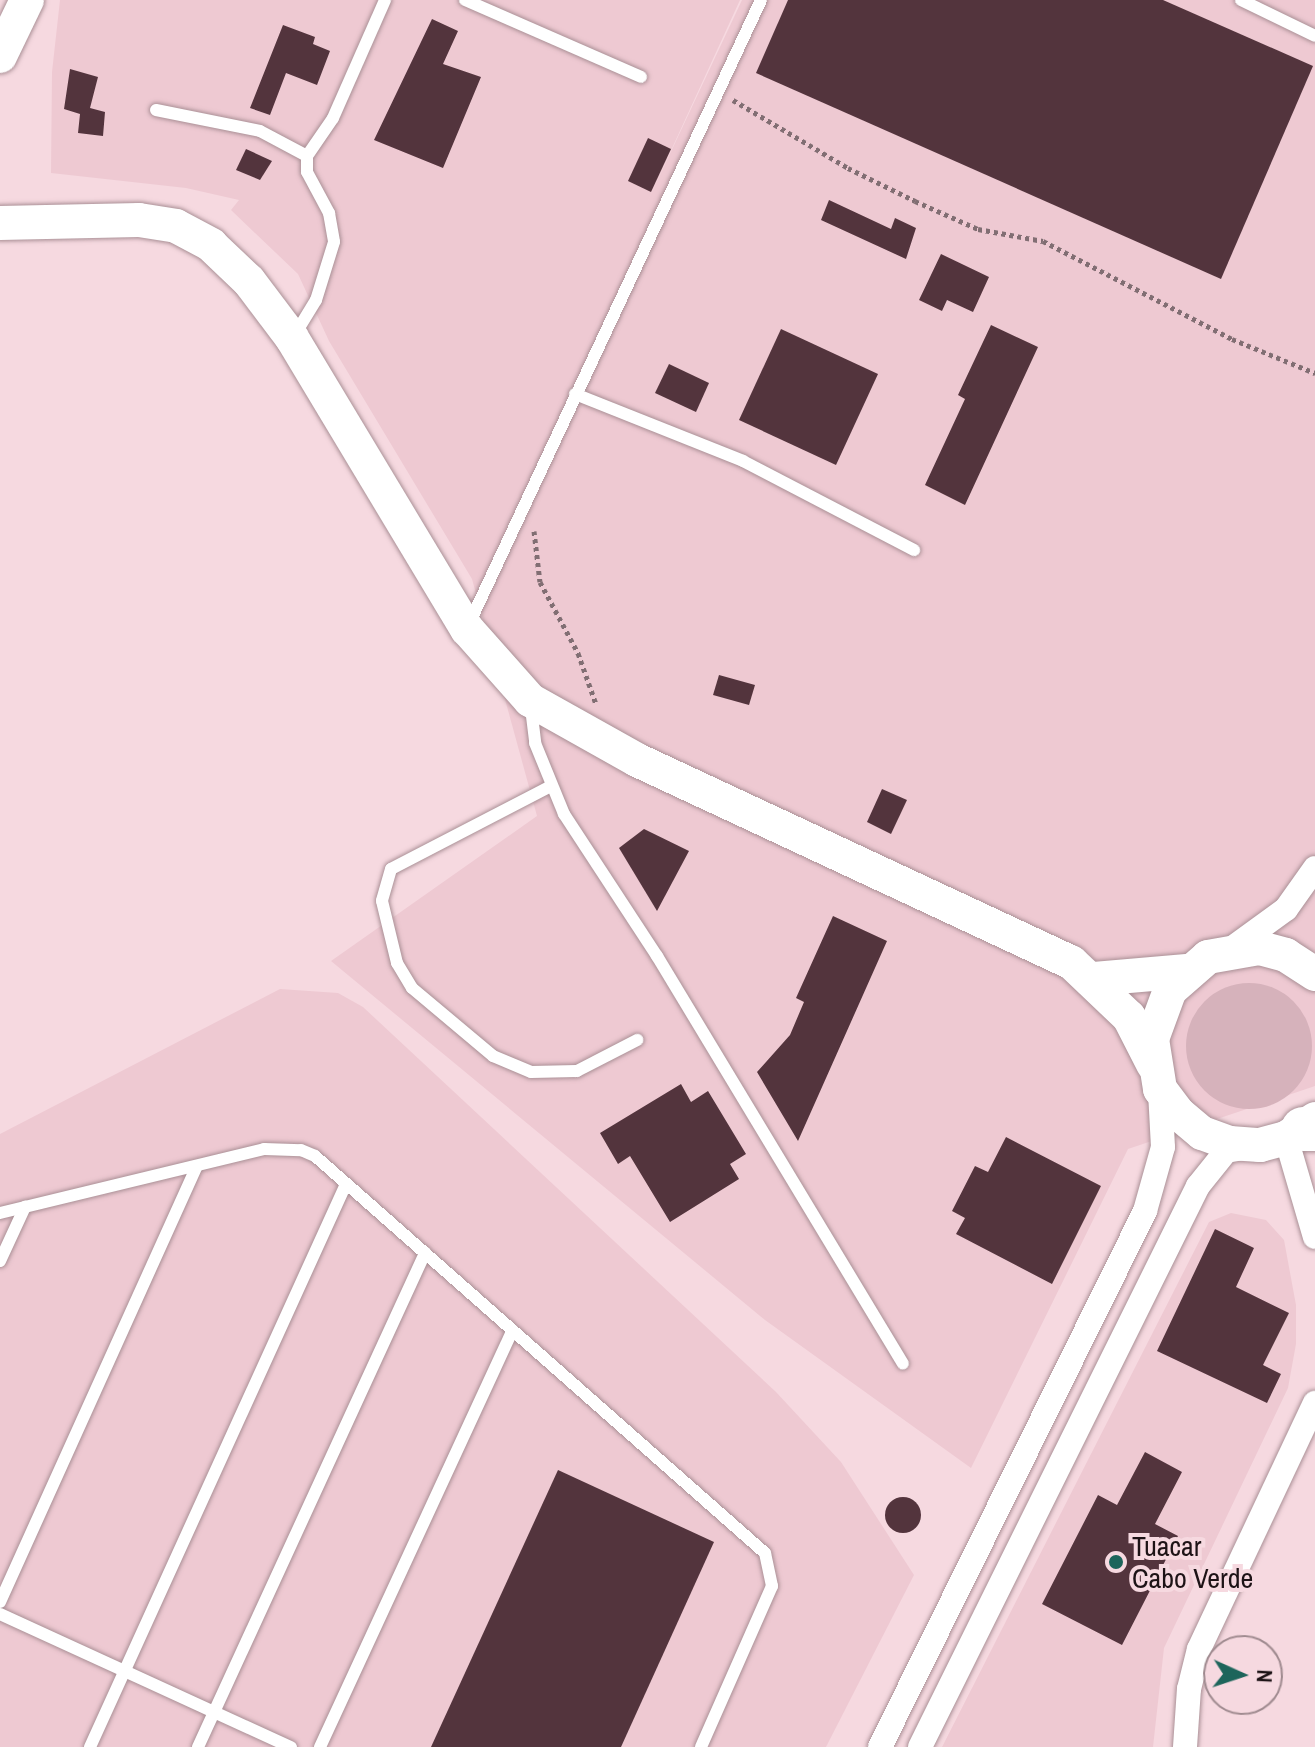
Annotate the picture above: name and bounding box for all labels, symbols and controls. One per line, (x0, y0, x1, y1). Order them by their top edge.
place label: Tuacar Cabo Verde (1132, 1529, 1253, 1595)
marker: Tuacar Cabo Verde (1107, 1553, 1125, 1571)
north arrow (1203, 1635, 1283, 1715)
text: N (1250, 1669, 1280, 1683)

